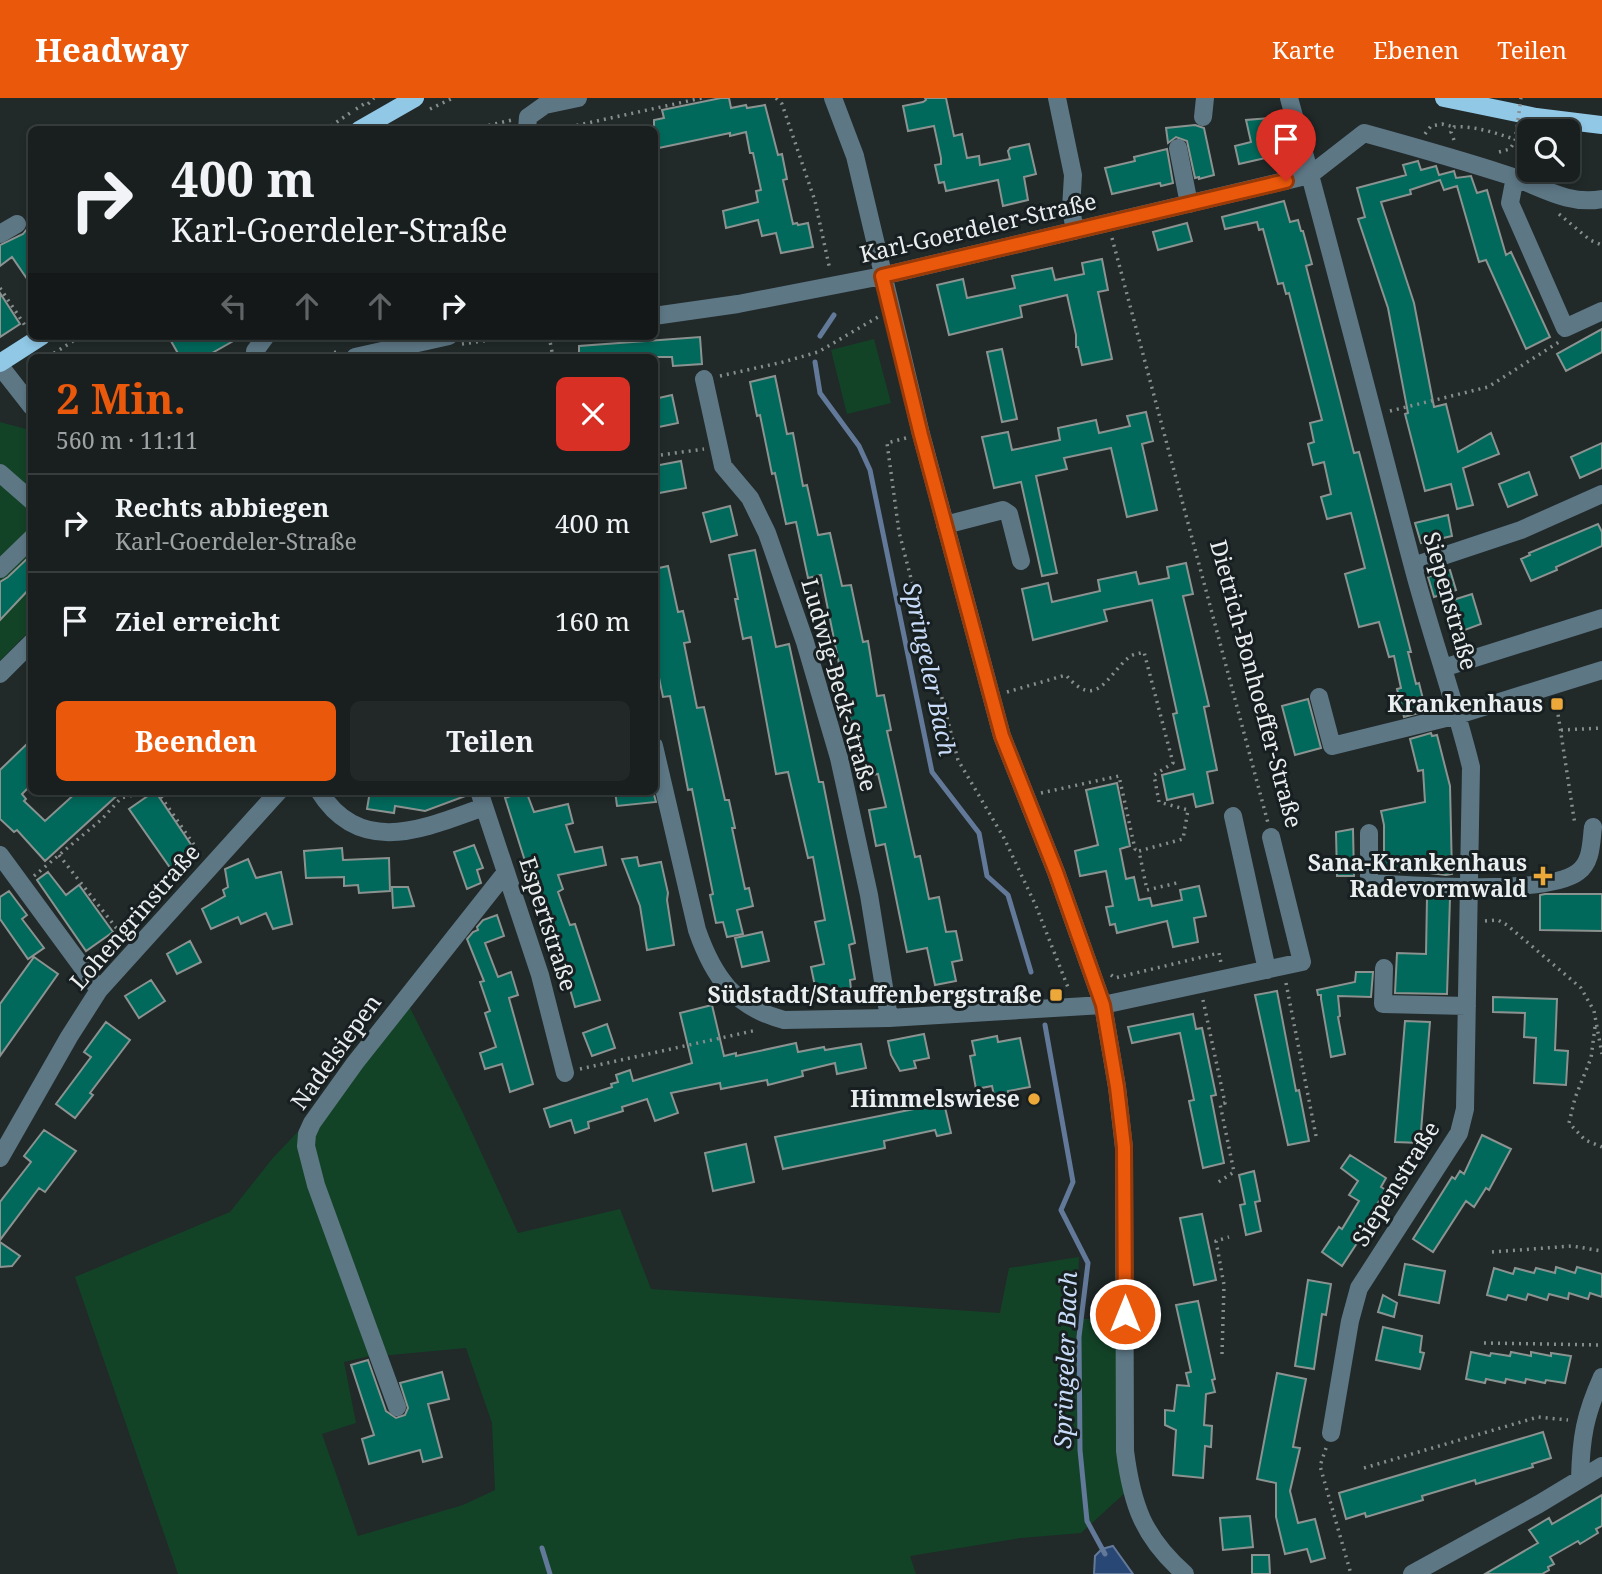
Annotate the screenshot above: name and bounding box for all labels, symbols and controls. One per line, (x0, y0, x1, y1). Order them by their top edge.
text: Headway (35, 27, 189, 72)
text: Karte (1272, 33, 1335, 66)
text: Ebenen (1373, 33, 1459, 66)
text: Teilen (1497, 33, 1567, 66)
pin (1256, 109, 1316, 181)
map controls (1517, 119, 1580, 182)
button: search (1517, 119, 1580, 182)
icon: arrive (1267, 120, 1305, 158)
text: 400 m (171, 145, 315, 211)
icon: right (56, 154, 147, 245)
street label: Karl-Goerdeler-Straße (856, 184, 1099, 270)
text: Karl-Goerdeler-Straße (171, 208, 508, 251)
icon: left (215, 287, 253, 325)
icon: ahead (288, 287, 326, 325)
icon: ahead (361, 287, 399, 325)
icon: right (434, 287, 472, 325)
text: 2 Min. (56, 369, 186, 426)
button: close (556, 377, 630, 451)
text: 560 m · 11:11 (56, 424, 198, 456)
text: Rechts abbiegen (115, 489, 329, 525)
icon: right (56, 504, 94, 542)
text: 400 m (555, 505, 630, 541)
text: Karl-Goerdeler-Straße (115, 525, 357, 557)
street label: Siepenstraße (1416, 528, 1486, 674)
street label: Dietrich-Bonhoeffer-Straße (1203, 536, 1311, 831)
street label: Ludwig-Beck-Straße (794, 575, 886, 795)
water label: Springeler Bach (896, 579, 965, 759)
icon: arrive (56, 602, 94, 640)
text: Ziel erreicht (115, 603, 280, 639)
text: 160 m (555, 603, 630, 639)
place label: Krankenhaus (1387, 687, 1543, 719)
marker: Krankenhaus (1549, 696, 1565, 712)
button: Beenden (56, 701, 336, 781)
button: Teilen (350, 701, 630, 781)
street label: Lohengrinstraße (62, 837, 207, 996)
place label: Sana-Krankenhaus Radevormwald (1308, 846, 1527, 904)
street label: Espertstraße (512, 853, 586, 995)
marker: Sana-Krankenhaus Radevormwald (1533, 866, 1553, 886)
place label: Südstadt/Stauffenbergstraße (707, 978, 1042, 1010)
street label: Nadelsiepen (282, 987, 388, 1116)
marker: Südstadt/Stauffenbergstraße (1048, 987, 1064, 1003)
place label: Himmelswiese (850, 1082, 1020, 1114)
marker: Himmelswiese (1026, 1091, 1042, 1107)
street label: Siepenstraße (1344, 1115, 1446, 1252)
water label: Springeler Bach (1045, 1271, 1084, 1449)
position arrow (1088, 1277, 1162, 1351)

